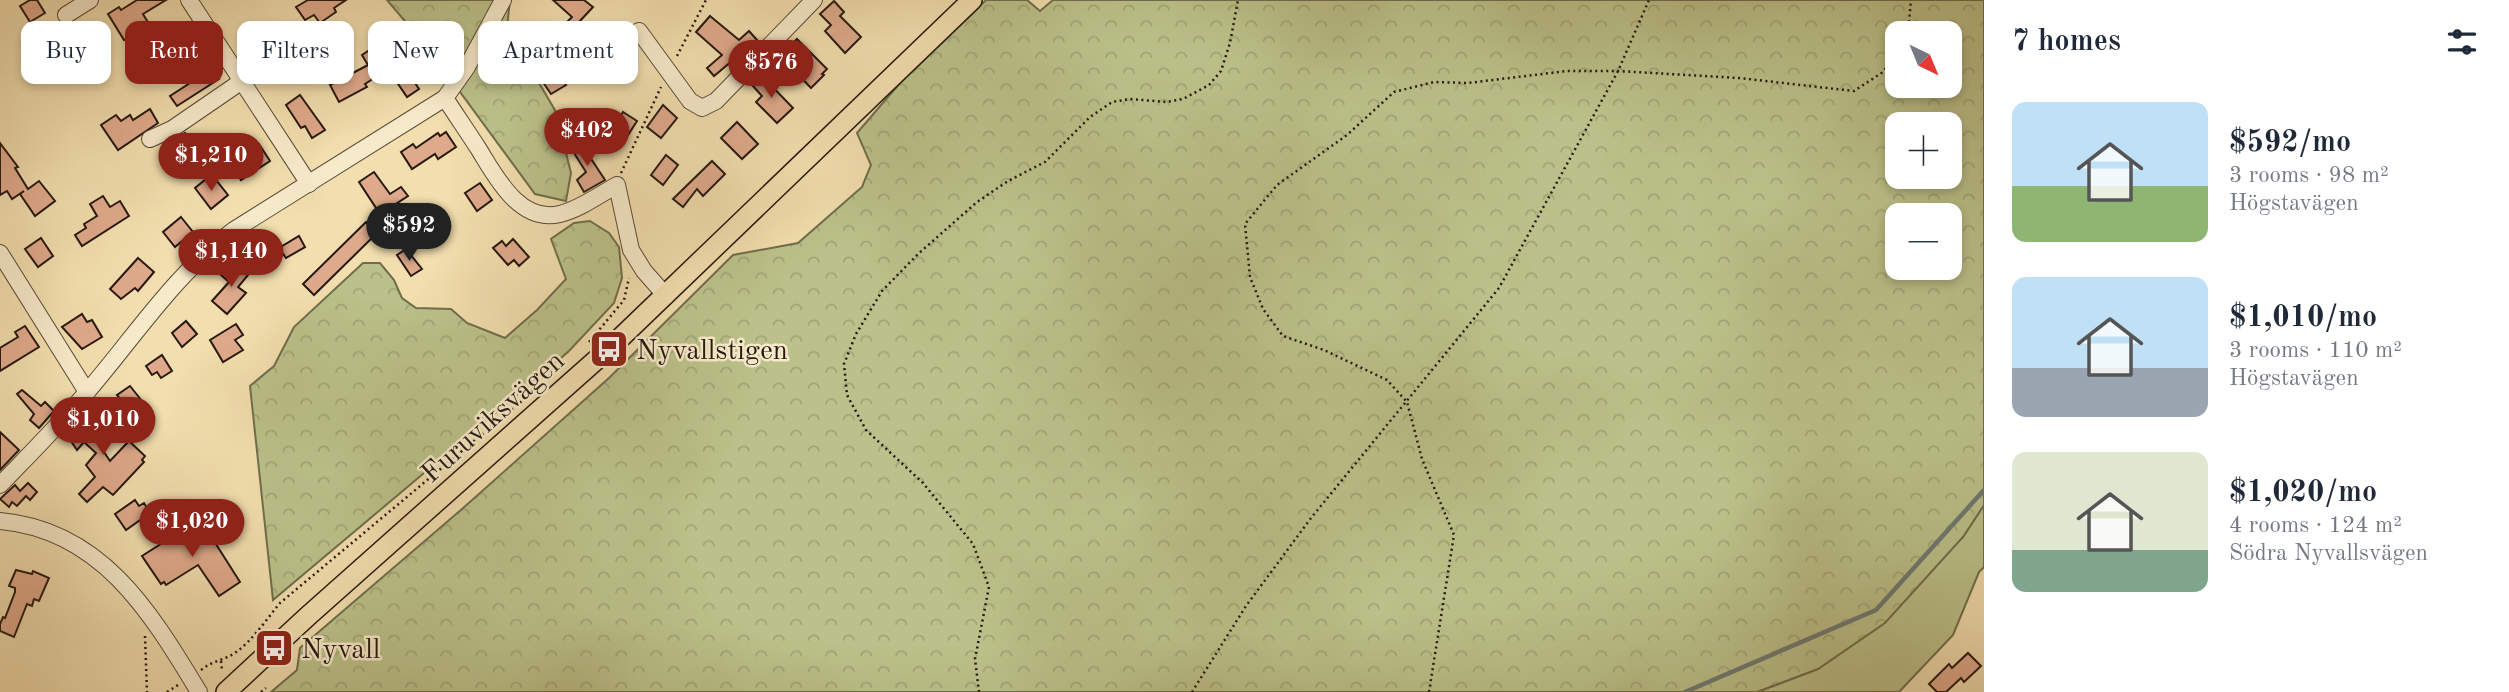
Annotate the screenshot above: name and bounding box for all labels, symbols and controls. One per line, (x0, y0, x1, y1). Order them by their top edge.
chip: Buy (21, 21, 111, 84)
chip: Rent (125, 21, 223, 84)
chip: Filters (237, 21, 354, 84)
chip: New (368, 21, 464, 84)
chip: Apartment (478, 21, 638, 84)
north arrow (1885, 21, 1962, 98)
map controls (1885, 21, 1962, 280)
icon: filters (2443, 23, 2481, 61)
text: 7 homes (2012, 27, 2121, 57)
pin: $576 (730, 41, 812, 100)
text: $576 (744, 51, 798, 74)
pin: $402 (546, 108, 628, 168)
button: + (1885, 112, 1962, 189)
text: $402 (560, 119, 614, 142)
text: $592/mo (2229, 128, 2351, 158)
icon: home (2068, 130, 2152, 214)
pin: $1,210 (154, 134, 268, 193)
text: $1,210 (174, 144, 248, 167)
text: 3 rooms · 98 m² (2229, 164, 2389, 187)
text: Högstavägen (2229, 192, 2359, 215)
button: − (1885, 203, 1962, 280)
pin: $592 (368, 204, 450, 263)
text: $592 (382, 214, 436, 237)
pin: $1,140 (174, 230, 288, 289)
text: $1,140 (194, 240, 268, 263)
text: $1,010/mo (2229, 303, 2377, 333)
icon: home (2068, 305, 2152, 389)
bus stop icon: Nyvallstigen (588, 328, 630, 370)
place label: Nyvallstigen (636, 338, 788, 366)
text: 3 rooms · 110 m² (2229, 339, 2402, 362)
street label: Furuviksvägen (417, 347, 571, 489)
text: Högstavägen (2229, 367, 2359, 390)
pin: $1,010 (46, 398, 160, 457)
text: $1,010 (66, 408, 140, 431)
text: $1,020/mo (2229, 478, 2377, 508)
icon: home (2068, 480, 2152, 564)
pin: $1,020 (135, 500, 249, 559)
text: $1,020 (155, 510, 229, 533)
text: 4 rooms · 124 m² (2229, 514, 2402, 537)
text: Södra Nyvallsvägen (2229, 542, 2428, 565)
bus stop icon: Nyvall (253, 627, 295, 669)
place label: Nyvall (301, 637, 380, 665)

